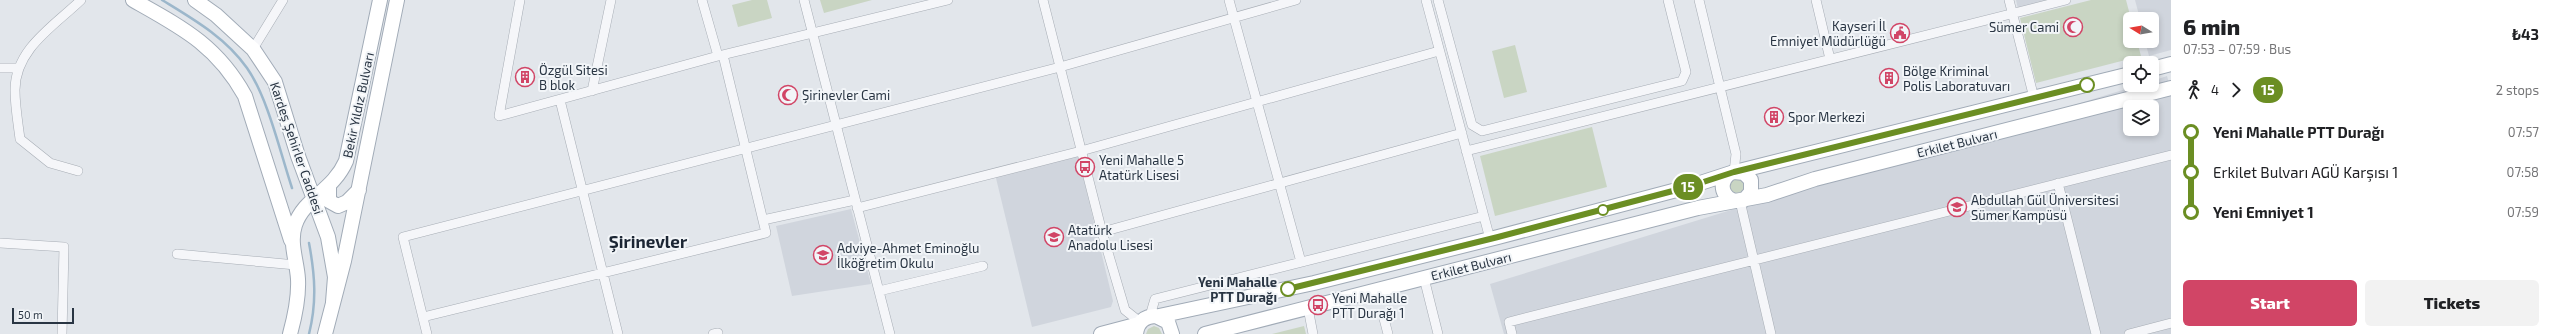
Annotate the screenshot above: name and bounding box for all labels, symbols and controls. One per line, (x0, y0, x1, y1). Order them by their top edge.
north arrow (2123, 12, 2159, 48)
map controls (2123, 12, 2159, 136)
text: 6 min (2183, 13, 2240, 39)
mosque icon: Sümer Cami (2062, 16, 2084, 38)
place label: Kayseri İl Emniyet Müdürlüğü (1770, 18, 1886, 49)
place label: Sümer Cami (1989, 19, 2059, 35)
public building icon: Kayseri İl Emniyet Müdürlüğü (1889, 22, 1911, 44)
text: ₺43 (2512, 25, 2539, 43)
text: 07:53 – 07:59 · Bus (2183, 41, 2291, 57)
street label: Bekir Yıldız Bulvarı (339, 51, 377, 159)
button: locate (2123, 56, 2159, 92)
place label: Özgül Sitesi B blok (539, 62, 608, 93)
place label: Bölge Kriminal Polis Laboratuvarı (1903, 63, 2010, 94)
building icon: Özgül Sitesi B blok (514, 66, 536, 88)
building icon: Bölge Kriminal Polis Laboratuvarı (1878, 67, 1900, 89)
unlabelled marker (2079, 77, 2095, 93)
icon: walk (2183, 79, 2205, 101)
icon: forward (2225, 79, 2247, 101)
street label: Kardeş Şehirler Caddesi (266, 80, 327, 217)
text: 15 (2261, 81, 2275, 98)
text: 4 (2211, 82, 2219, 98)
text: 2 stops (2496, 82, 2539, 98)
mosque icon: Şirinevler Cami (777, 84, 799, 106)
place label: Şirinevler Cami (802, 87, 890, 104)
button: layers (2123, 100, 2159, 136)
building icon: Spor Merkezi (1763, 106, 1785, 128)
place label: Spor Merkezi (1788, 109, 1865, 125)
text: Yeni Mahalle PTT Durağı (2213, 123, 2384, 141)
text: 07:57 (2508, 124, 2539, 140)
street label: Erkilet Bulvarı (1915, 125, 1999, 161)
place label: Yeni Mahalle 5 Atatürk Lisesi (1099, 152, 1184, 183)
bus stop icon: Yeni Mahalle 5 Atatürk Lisesi (1074, 156, 1096, 178)
text: Erkilet Bulvarı AGÜ Karşısı 1 (2213, 163, 2398, 181)
text: 07:58 (2507, 164, 2539, 180)
line badge: 15 (1670, 174, 1706, 200)
text: 15 (1681, 178, 1695, 195)
place label: Abdullah Gül Üniversitesi Sümer Kampüsü (1971, 192, 2119, 223)
school or university icon: Abdullah Gül Üniversitesi Sümer Kampüsü (1946, 196, 1968, 218)
text: Yeni Emniyet 1 (2213, 203, 2314, 221)
unlabelled marker (1597, 204, 1609, 216)
text: 07:59 (2507, 204, 2539, 220)
place label: Atatürk Anadolu Lisesi (1068, 222, 1153, 253)
school or university icon: Atatürk Anadolu Lisesi (1043, 226, 1065, 248)
district label: Şirinevler (609, 231, 688, 253)
place label: Adviye-Ahmet Eminoğlu İlköğretim Okulu (837, 240, 979, 271)
school or university icon: Adviye-Ahmet Eminoğlu İlköğretim Okulu (812, 244, 834, 266)
street label: Erkilet Bulvarı (1429, 248, 1513, 284)
place label: Yeni Mahalle PTT Durağı (1198, 274, 1277, 305)
button: Start (2183, 280, 2357, 326)
button: Tickets (2365, 280, 2539, 326)
marker: Yeni Mahalle PTT Durağı (1280, 281, 1296, 297)
place label: Yeni Mahalle PTT Durağı 1 (1332, 290, 1407, 321)
bus stop icon: Yeni Mahalle PTT Durağı 1 (1307, 294, 1329, 316)
scale bar (12, 306, 74, 325)
text: 50 m (18, 308, 43, 321)

